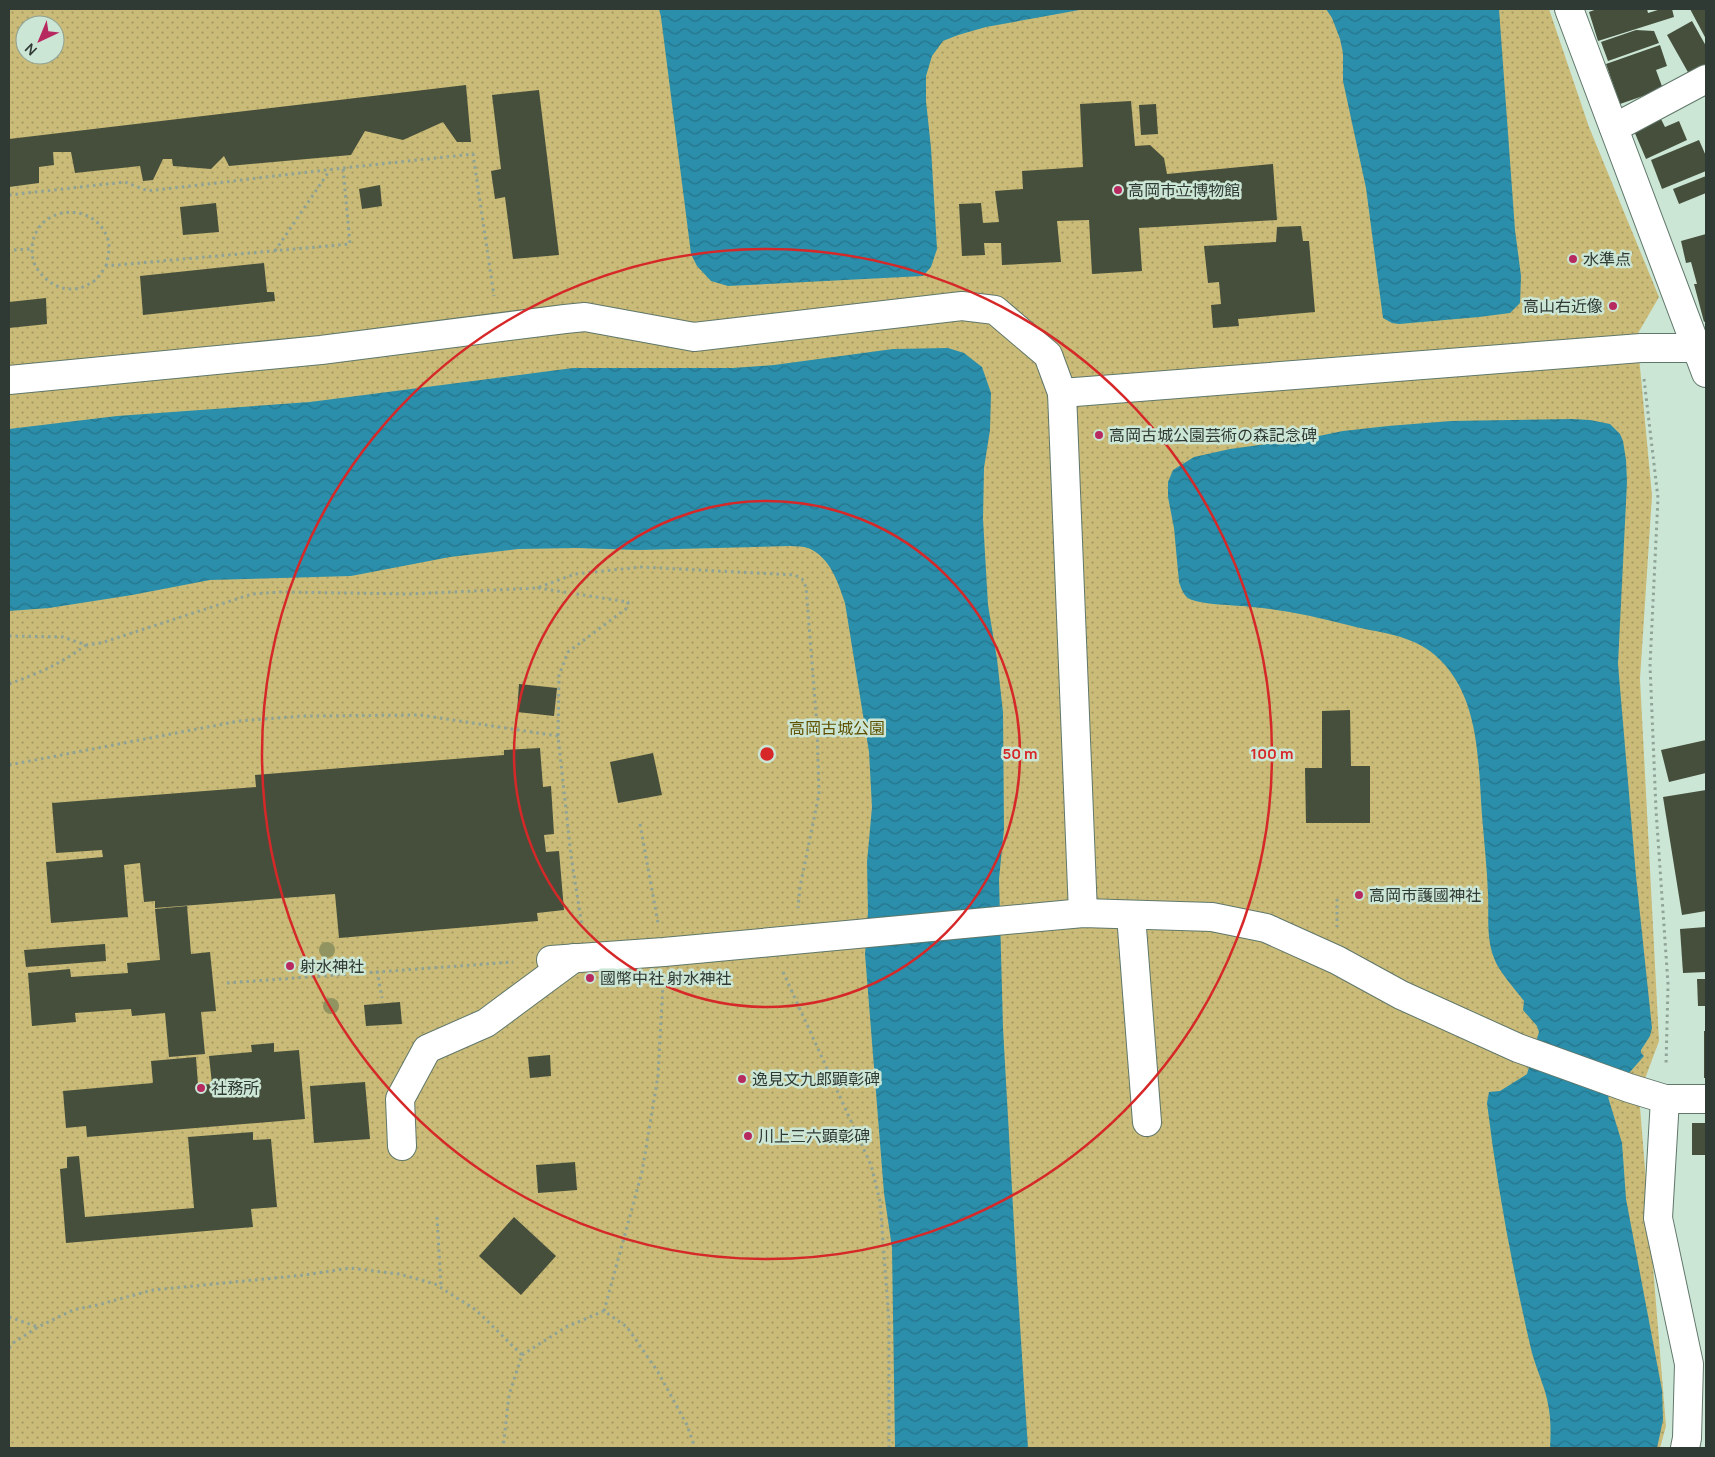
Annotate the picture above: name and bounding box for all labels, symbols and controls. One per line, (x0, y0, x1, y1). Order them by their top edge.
north arrow (15, 15, 65, 65)
text: N (20, 39, 41, 60)
place label: 高岡市立博物館 (1128, 179, 1240, 201)
marker: 高岡市立博物館 (1112, 184, 1124, 196)
place label: 水準点 (1583, 248, 1631, 270)
marker: 水準点 (1567, 253, 1579, 265)
place label: 高山右近像 (1523, 295, 1603, 317)
marker: 高山右近像 (1607, 300, 1619, 312)
place label: 高岡古城公園芸術の森記念碑 (1109, 424, 1317, 446)
marker: 高岡古城公園芸術の森記念碑 (1093, 429, 1105, 441)
park label: 高岡古城公園 (789, 717, 885, 739)
text: 50 m (1002, 743, 1038, 764)
text: 100 m (1251, 743, 1293, 764)
centre of rings (758, 745, 776, 763)
place label: 高岡市護國神社 (1369, 884, 1481, 906)
marker: 高岡市護國神社 (1353, 889, 1365, 901)
place label: 射水神社 (300, 955, 364, 977)
marker: 射水神社 (284, 960, 296, 972)
place label: 國幣中社 射水神社 (600, 967, 731, 989)
marker: 國幣中社 射水神社 (584, 972, 596, 984)
place label: 逸見文九郎顕彰碑 (752, 1068, 880, 1090)
marker: 逸見文九郎顕彰碑 (736, 1073, 748, 1085)
place label: 社務所 (211, 1077, 259, 1099)
marker: 社務所 (195, 1082, 207, 1094)
place label: 川上三六顕彰碑 (758, 1125, 870, 1147)
marker: 川上三六顕彰碑 (742, 1130, 754, 1142)

